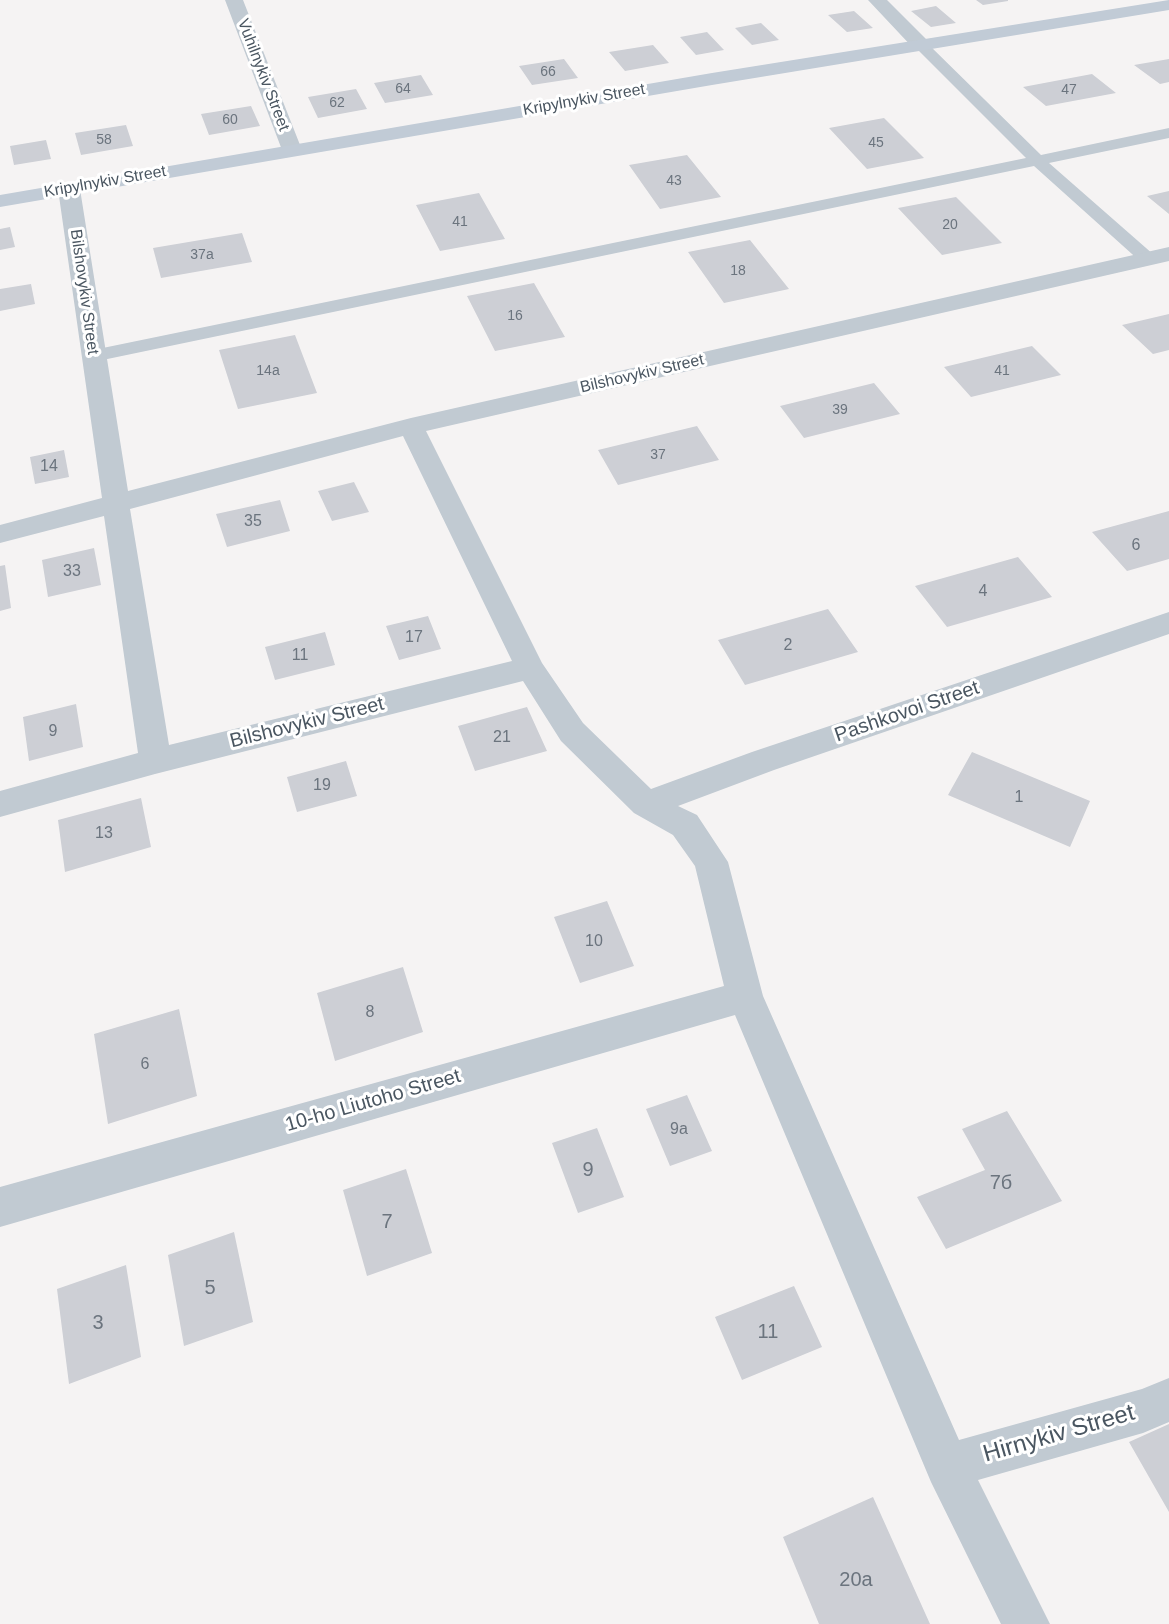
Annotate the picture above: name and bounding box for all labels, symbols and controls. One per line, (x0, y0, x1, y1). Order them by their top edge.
street label: Vuhilnykiv Street (233, 16, 293, 134)
house number: 66 (540, 64, 556, 80)
street label: Kripylnykiv Street (521, 80, 647, 120)
house number: 64 (395, 81, 411, 97)
house number: 47 (1061, 82, 1077, 98)
house number: 62 (329, 95, 345, 111)
house number: 60 (222, 112, 238, 128)
house number: 58 (96, 132, 112, 148)
house number: 45 (868, 135, 884, 151)
street label: Kripylnykiv Street (42, 162, 168, 202)
house number: 43 (666, 173, 682, 189)
house number: 41 (452, 214, 468, 230)
house number: 20 (942, 217, 958, 233)
street label: Bilshovykiv Street (66, 228, 102, 356)
house number: 37а (190, 247, 214, 263)
house number: 18 (730, 263, 746, 279)
house number: 16 (507, 308, 523, 324)
street label: Bilshovykiv Street (578, 350, 706, 398)
house number: 14а (256, 363, 280, 379)
house number: 41 (994, 363, 1010, 379)
house number: 39 (832, 402, 848, 418)
house number: 37 (650, 447, 666, 463)
house number: 14 (40, 457, 58, 477)
house number: 35 (244, 512, 262, 532)
house number: 6 (1132, 536, 1140, 556)
house number: 33 (63, 562, 81, 582)
house number: 4 (979, 582, 987, 602)
house number: 17 (405, 628, 423, 648)
house number: 2 (784, 636, 792, 656)
house number: 11 (292, 646, 308, 666)
street label: Pashkovoi Street (832, 676, 982, 748)
street label: Bilshovykiv Street (228, 692, 386, 754)
house number: 9 (49, 722, 57, 742)
house number: 21 (493, 728, 511, 748)
house number: 19 (313, 776, 331, 796)
house number: 1 (1015, 788, 1023, 808)
house number: 13 (95, 824, 113, 844)
house number: 10 (585, 932, 603, 952)
house number: 8 (366, 1003, 374, 1023)
house number: 6 (141, 1055, 149, 1075)
street label: 10-ho Liutoho Street (283, 1064, 463, 1138)
house number: 9а (670, 1120, 688, 1140)
house number: 9 (582, 1158, 594, 1182)
house number: 7б (990, 1171, 1012, 1195)
house number: 7 (381, 1210, 393, 1234)
house number: 5 (204, 1276, 216, 1300)
house number: 3 (92, 1311, 104, 1335)
house number: 11 (758, 1320, 778, 1344)
street label: Hirnykiv Street (980, 1399, 1138, 1469)
house number: 20а (839, 1568, 873, 1592)

